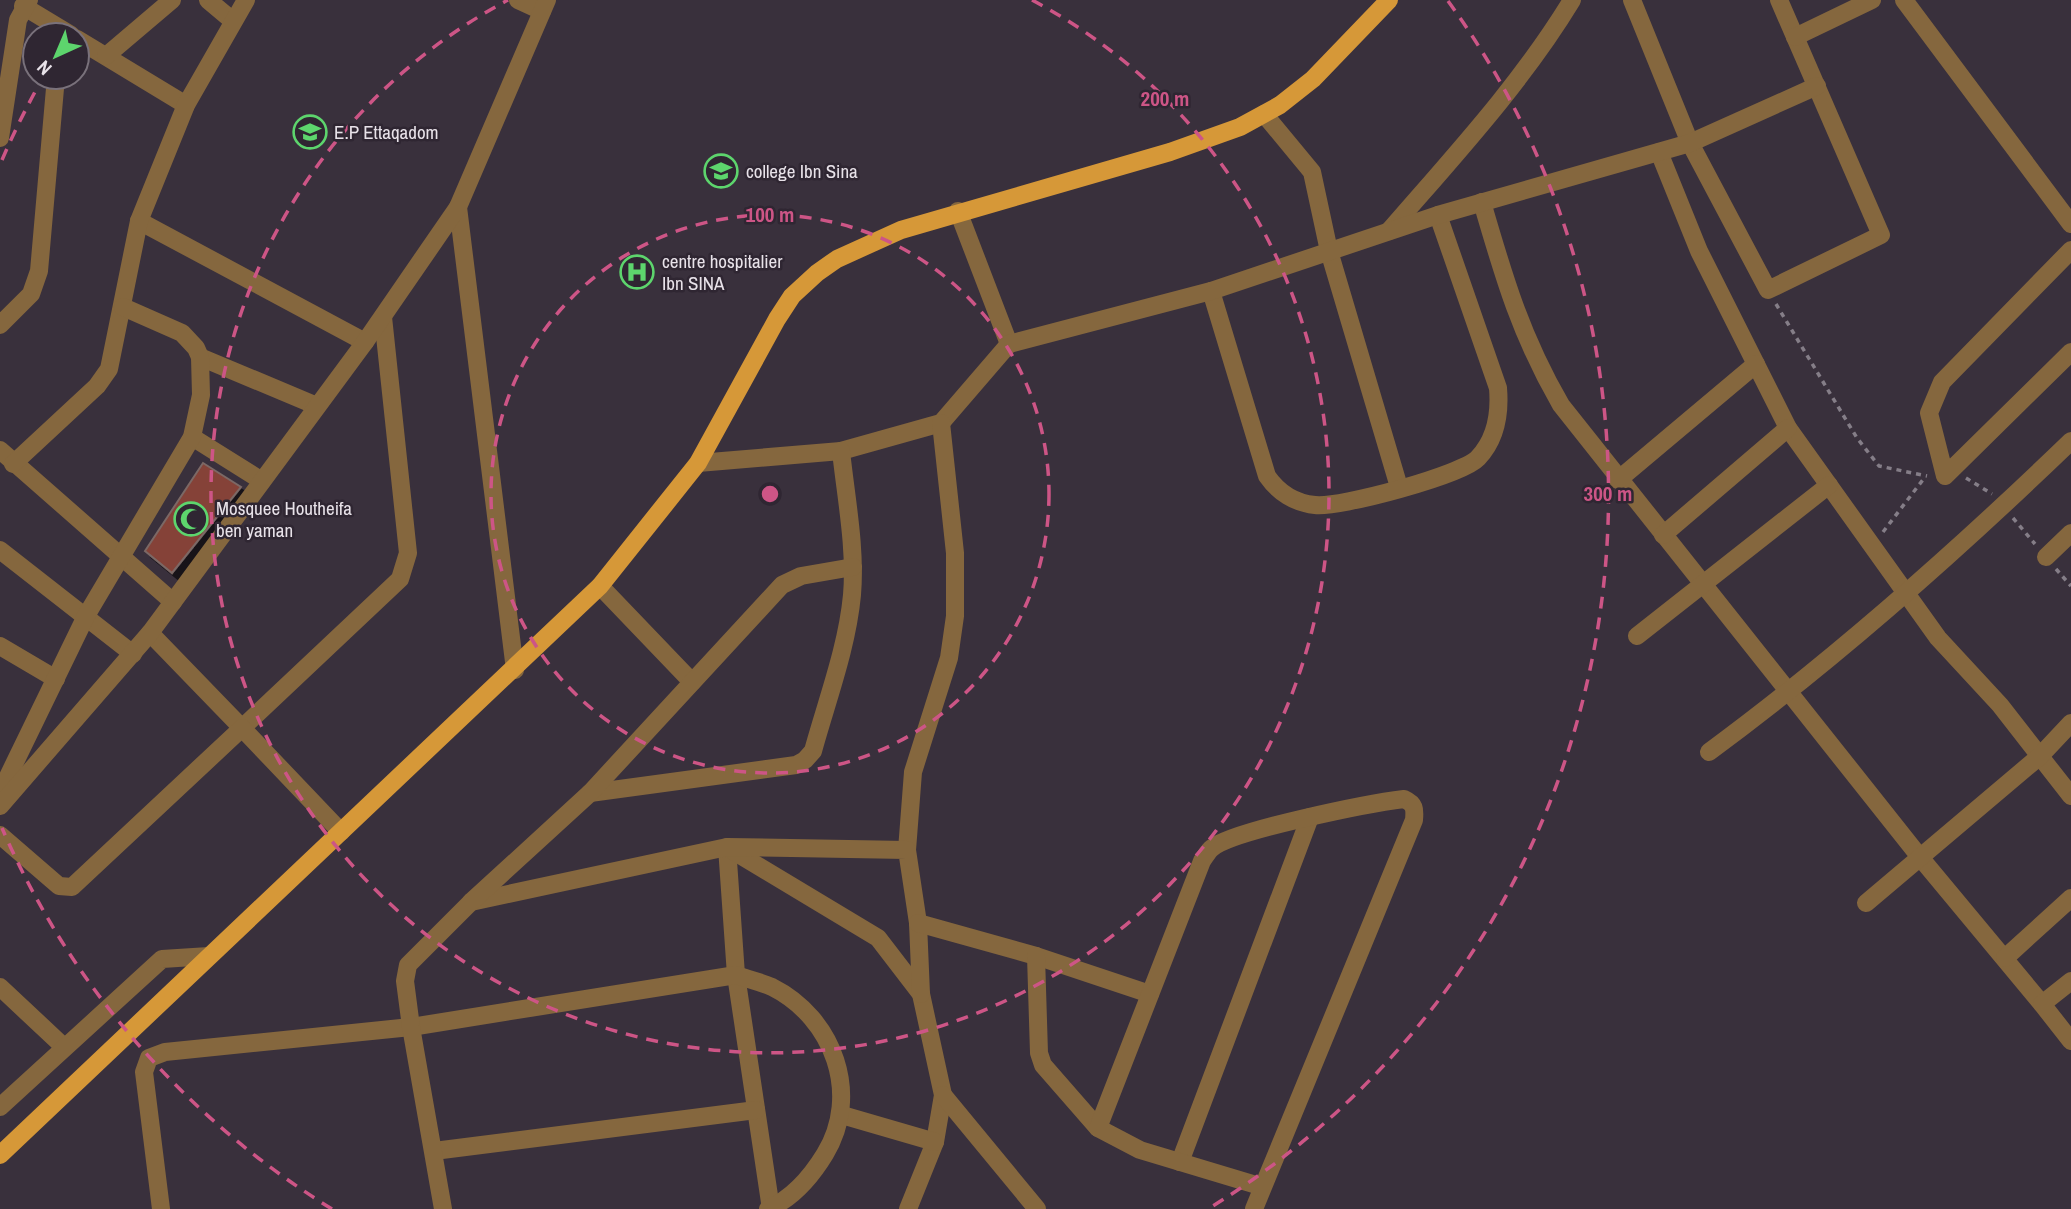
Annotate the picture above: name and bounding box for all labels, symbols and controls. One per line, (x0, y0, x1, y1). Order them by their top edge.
north arrow (21, 21, 91, 91)
text: N (31, 55, 57, 81)
text: 200 m (1141, 84, 1189, 113)
school or university icon: E.P Ettaqadom (291, 113, 329, 151)
place label: E.P Ettaqadom (334, 119, 439, 145)
school or university icon: college Ibn Sina (702, 152, 740, 190)
place label: college Ibn Sina (746, 158, 858, 184)
text: 100 m (746, 200, 794, 229)
place label: centre hospitalier Ibn SINA (662, 248, 783, 296)
hospital icon: centre hospitalier Ibn SINA (618, 253, 656, 291)
text: 300 m (1584, 479, 1632, 508)
centre of rings (758, 482, 782, 506)
place label: Mosquee Houtheifa ben yaman (216, 495, 352, 543)
mosque icon: Mosquee Houtheifa ben yaman (172, 500, 210, 538)

